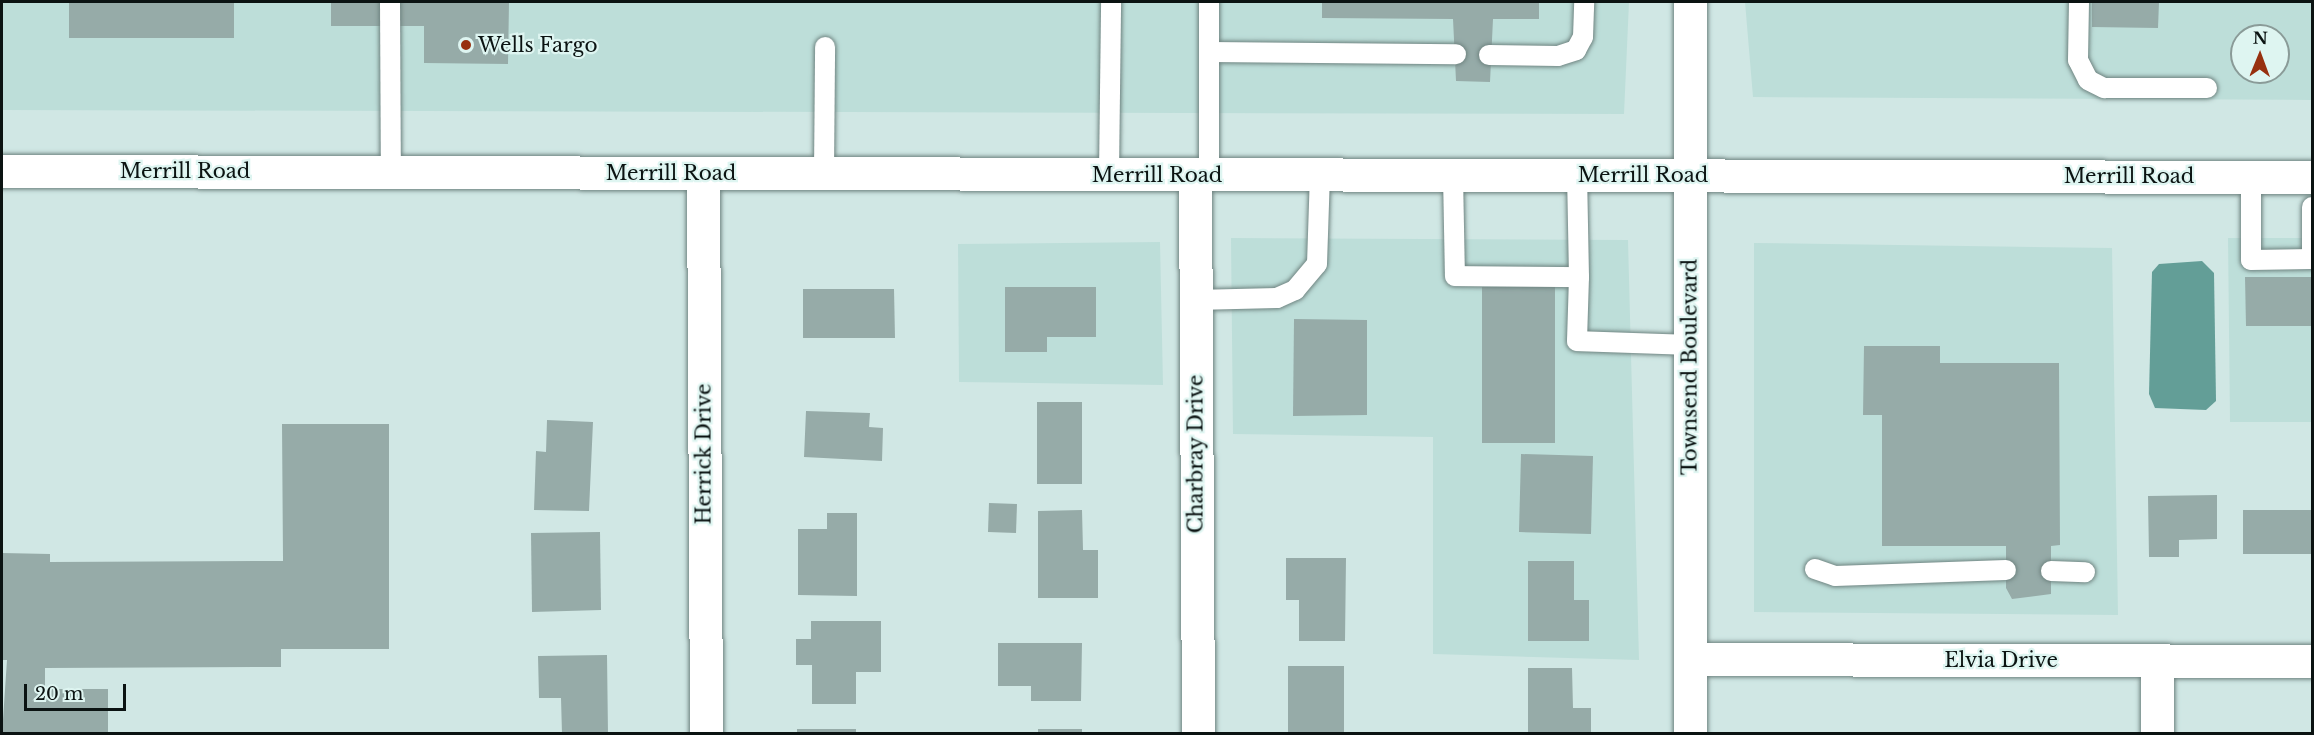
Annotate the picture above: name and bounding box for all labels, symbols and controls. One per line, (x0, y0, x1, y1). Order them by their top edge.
north arrow (2230, 24, 2290, 84)
text: N (2253, 28, 2268, 48)
place label: Wells Fargo (478, 33, 598, 57)
marker: Wells Fargo (459, 38, 473, 52)
street label: Merrill Road (120, 159, 250, 183)
street label: Merrill Road (606, 161, 736, 185)
street label: Merrill Road (1092, 163, 1222, 187)
street label: Merrill Road (1578, 163, 1708, 187)
street label: Merrill Road (2064, 164, 2194, 188)
street label: Townsend Boulevard (1678, 259, 1702, 475)
street label: Charbray Drive (1184, 374, 1208, 534)
street label: Herrick Drive (692, 383, 716, 525)
street label: Elvia Drive (1944, 648, 2058, 672)
scale bar (27, 672, 129, 710)
text: 20 m (35, 683, 83, 705)

